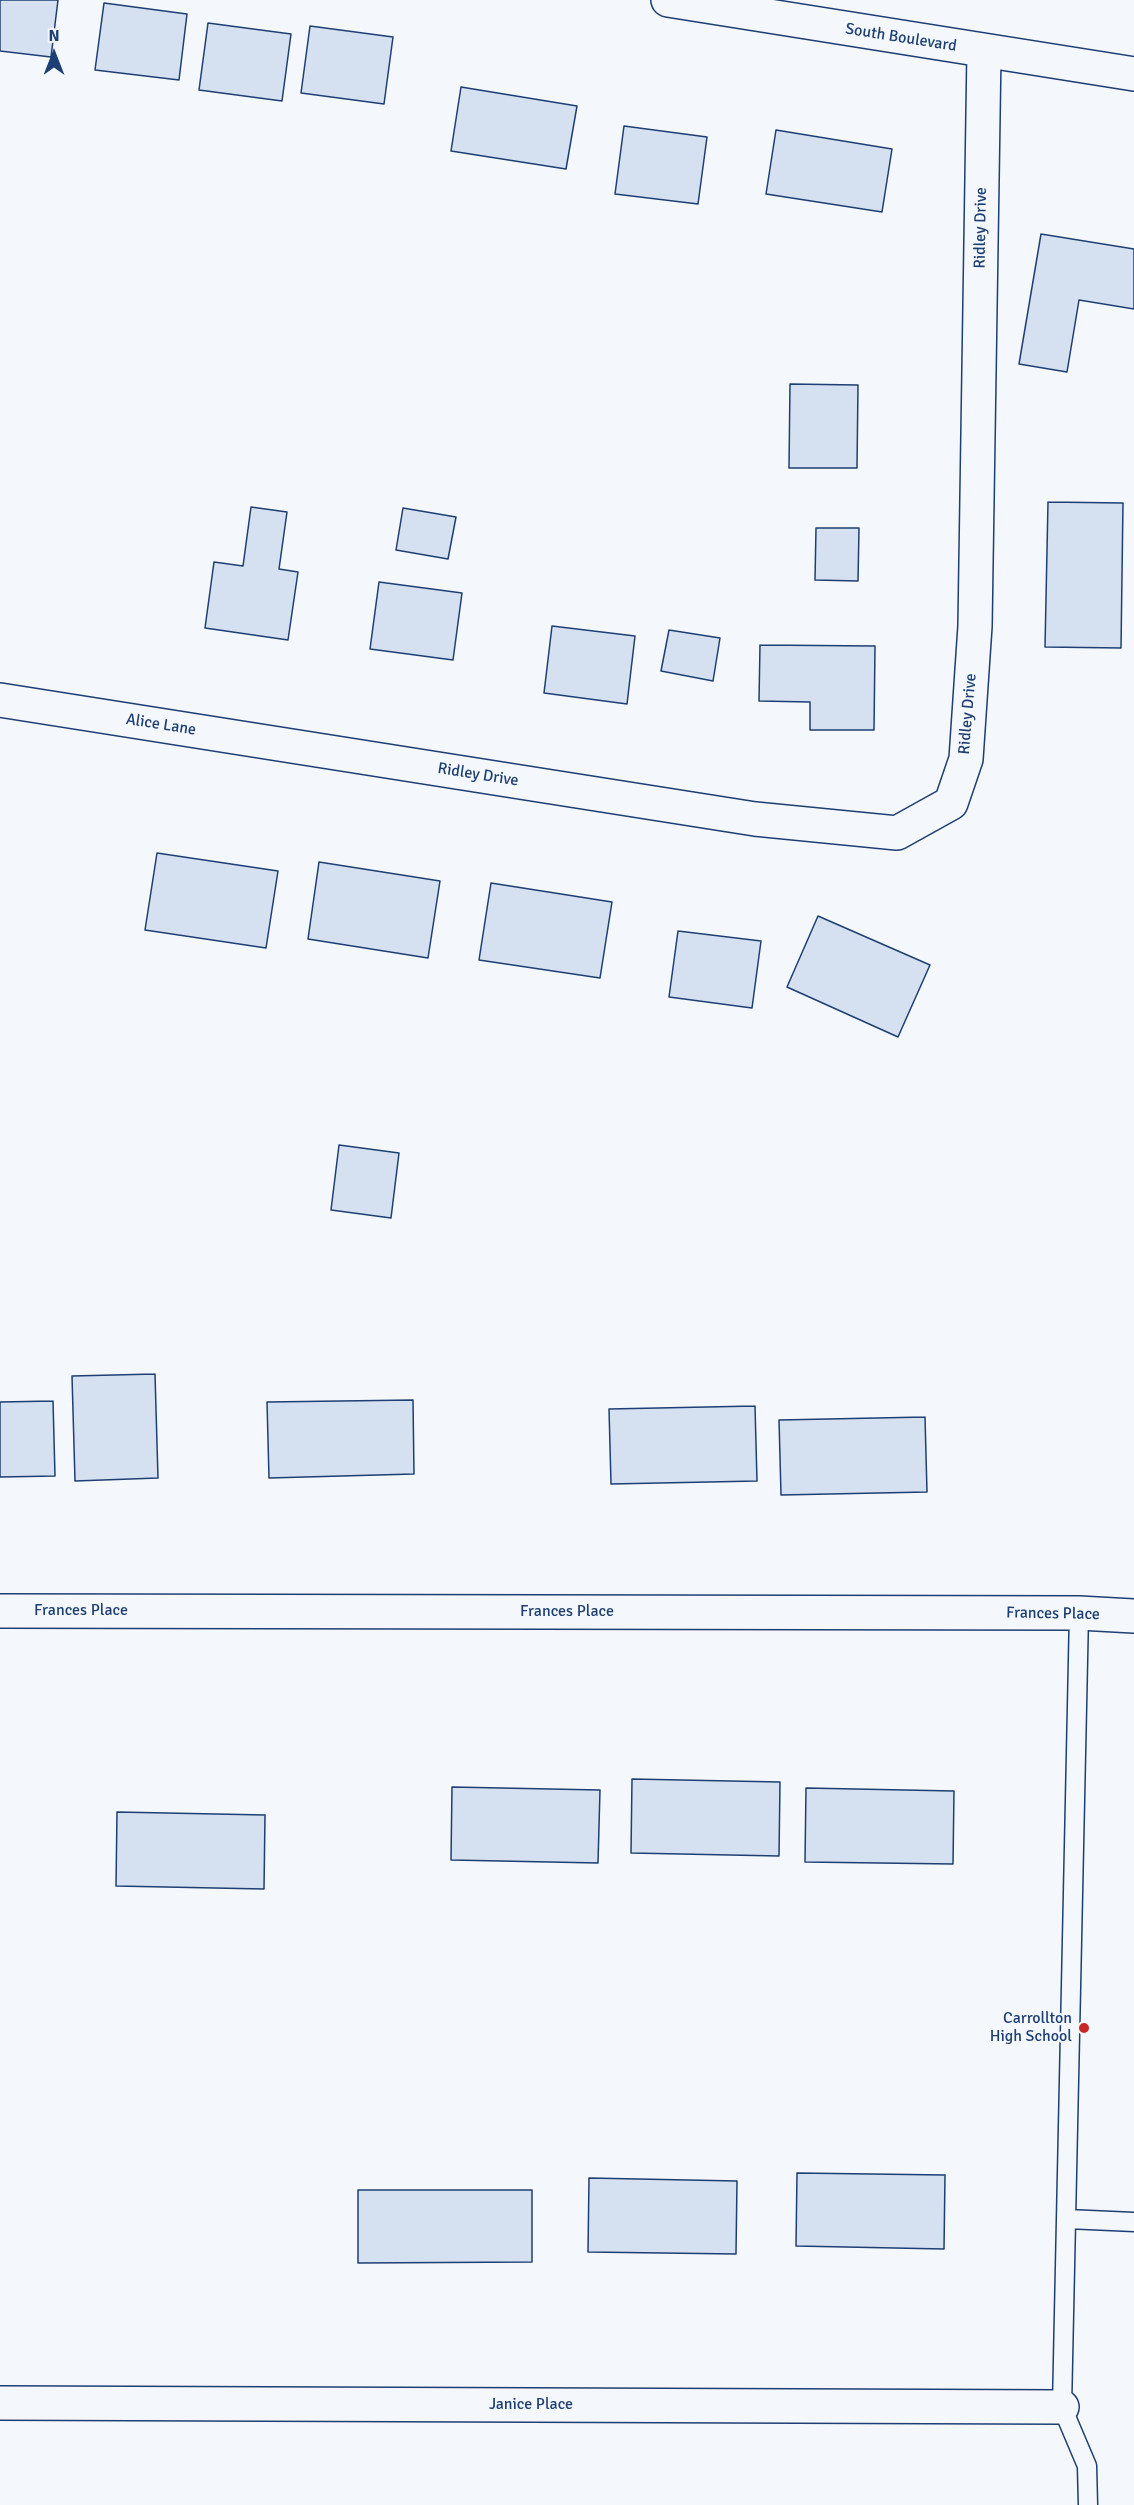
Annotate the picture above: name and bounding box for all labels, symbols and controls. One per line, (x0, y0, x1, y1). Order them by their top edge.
street label: South Boulevard (844, 20, 958, 56)
north arrow (24, 24, 84, 84)
text: N (48, 26, 60, 46)
street label: Ridley Drive (971, 187, 991, 269)
street label: Ridley Drive (955, 673, 981, 755)
street label: Alice Lane (125, 710, 197, 740)
street label: Ridley Drive (436, 759, 520, 791)
street label: Frances Place (34, 1601, 128, 1621)
street label: Frances Place (520, 1602, 614, 1622)
street label: Frances Place (1006, 1604, 1100, 1624)
place label: Carrollton High School (990, 2009, 1072, 2047)
marker: Carrollton High School (1077, 2021, 1091, 2035)
street label: Janice Place (489, 2395, 573, 2415)

